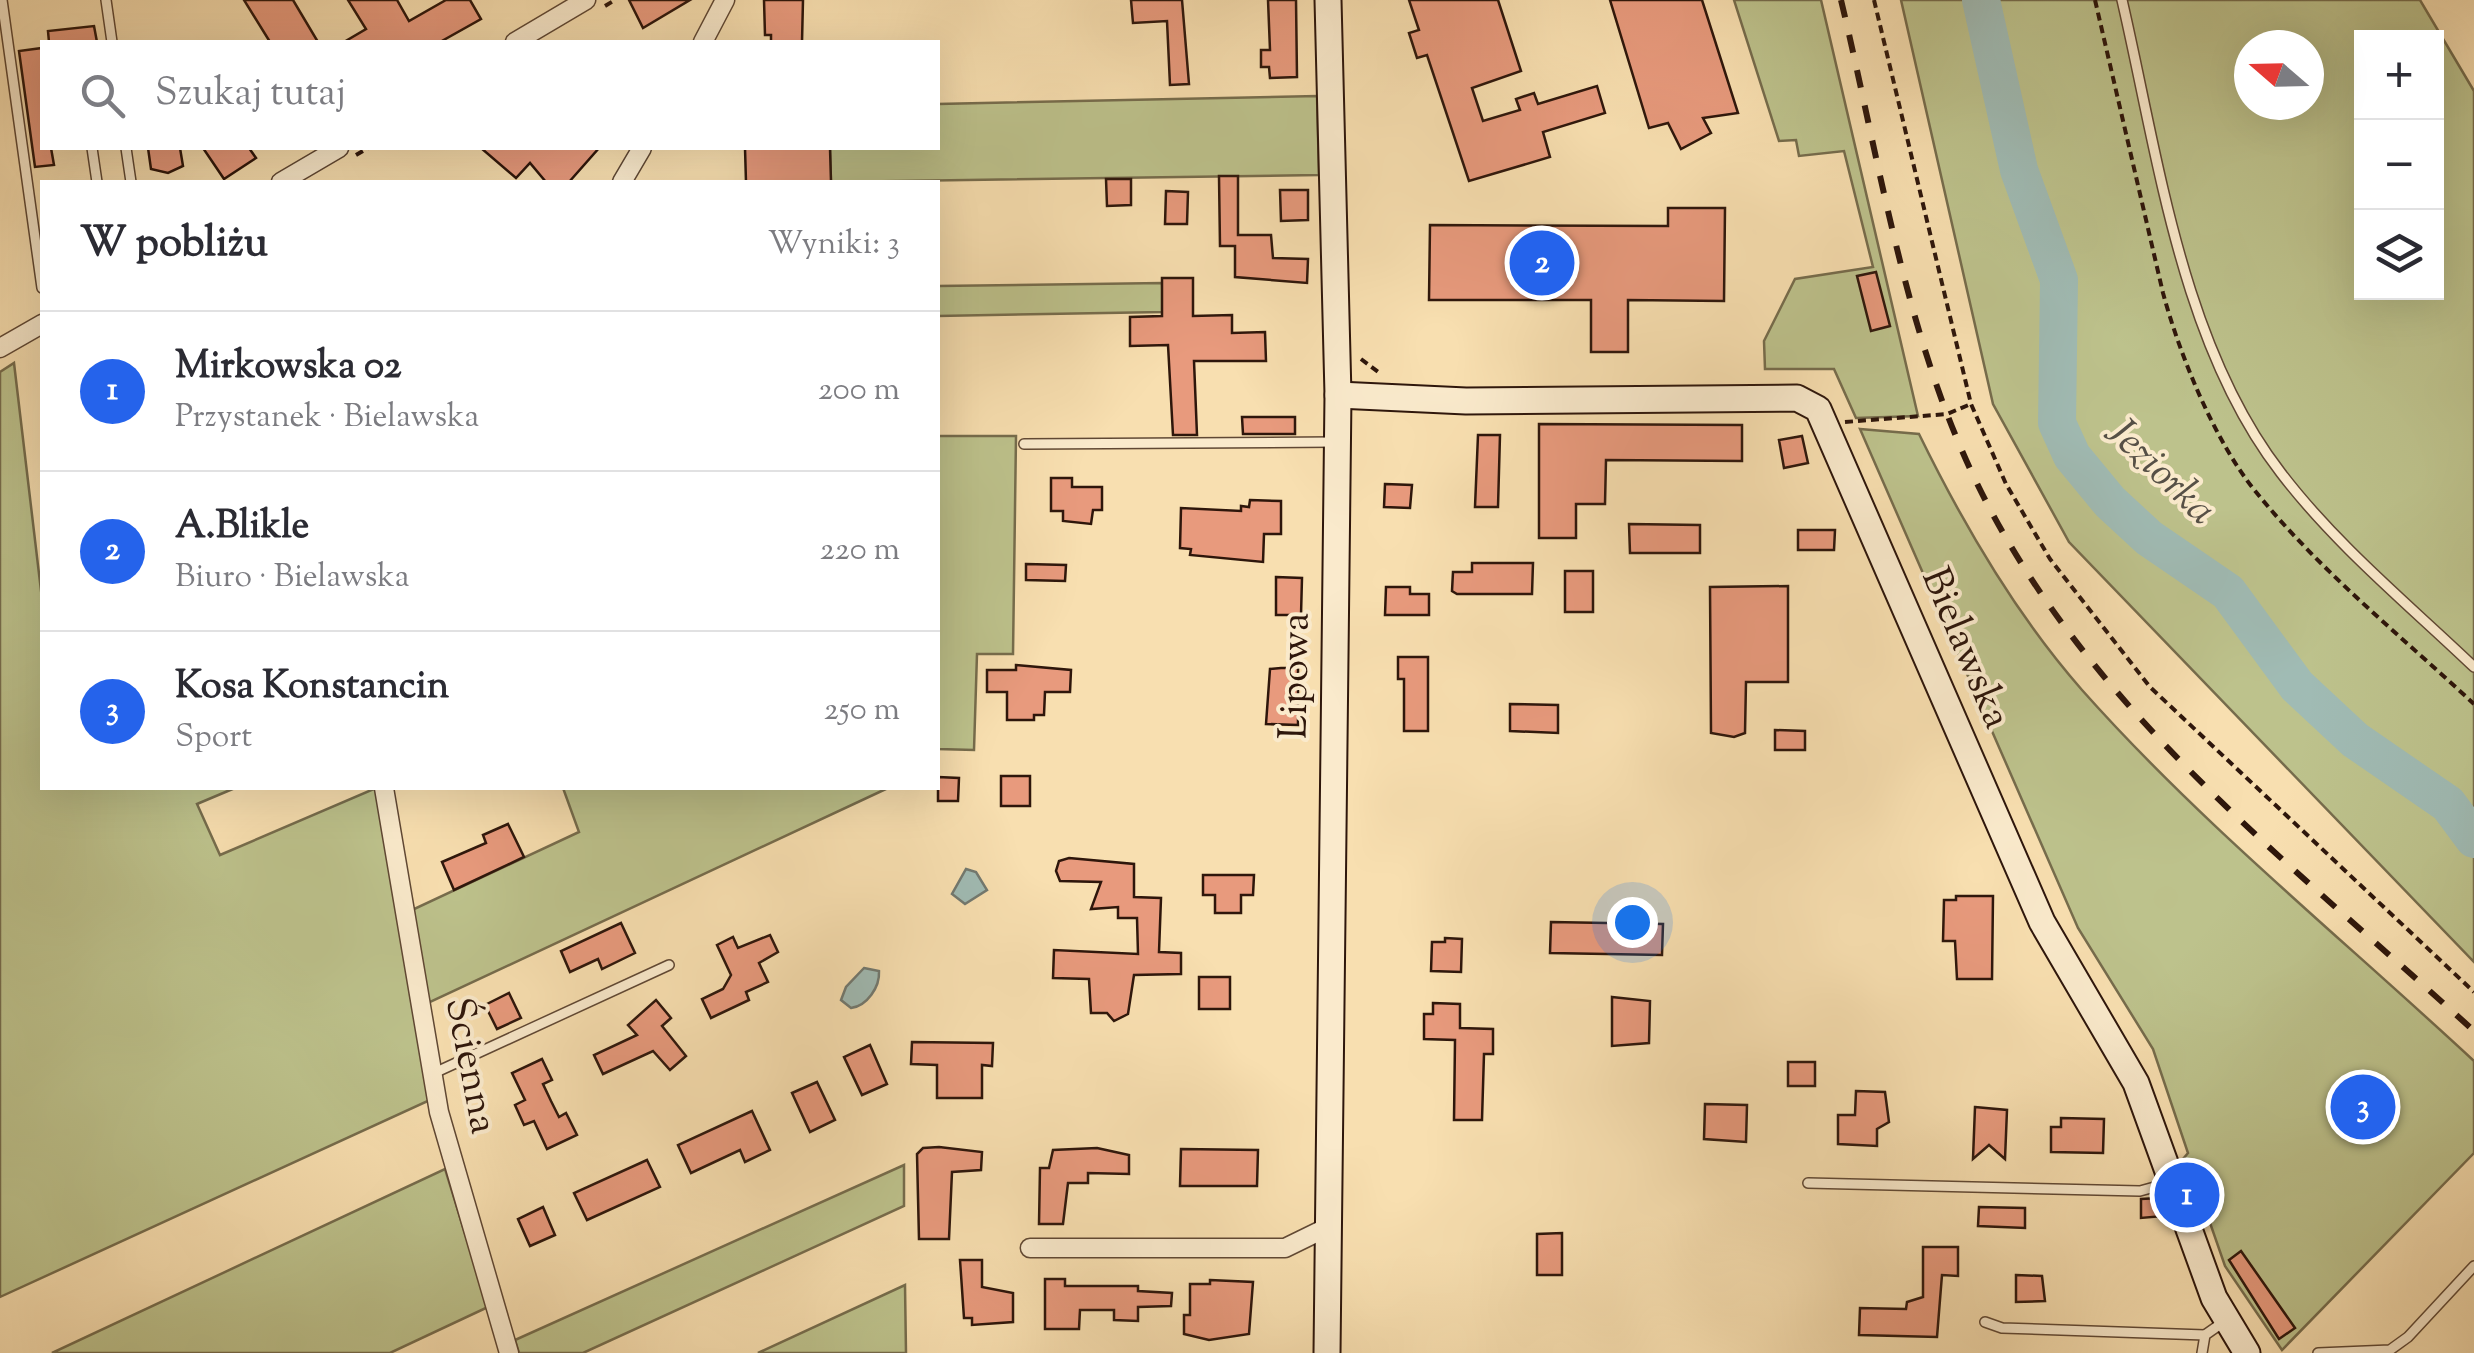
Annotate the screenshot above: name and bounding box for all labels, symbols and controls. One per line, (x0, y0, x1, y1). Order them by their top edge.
north arrow (2234, 30, 2324, 120)
map controls (2354, 30, 2444, 300)
button: + (2354, 30, 2444, 120)
search box (40, 40, 940, 150)
icon: search (75, 68, 130, 123)
text: Szukaj tutaj (155, 68, 346, 122)
button: − (2354, 120, 2444, 210)
button: layers (2354, 210, 2444, 300)
text: W pobliżu (80, 215, 268, 275)
text: Wyniki: 3 (768, 222, 900, 268)
pin: 2 (1510, 226, 1574, 300)
text: Mirkowska 02 (175, 341, 401, 395)
text: 1 (107, 368, 118, 414)
text: 200 m (818, 368, 900, 414)
text: Przystanek · Bielawska (175, 395, 479, 441)
water label: Jeziorka (2091, 405, 2229, 541)
text: A.Blikle (175, 501, 309, 555)
text: 2 (105, 528, 120, 574)
text: 220 m (820, 528, 900, 574)
text: Biuro · Bielawska (175, 555, 410, 601)
street label: Bielawska (1905, 560, 2023, 738)
street label: Lipowa (1267, 612, 1327, 740)
text: Kosa Konstancin (175, 661, 449, 715)
text: 3 (106, 688, 119, 734)
text: 250 m (824, 688, 900, 734)
text: Sport (175, 715, 252, 761)
your location (1607, 897, 1658, 948)
street label: Ścienna (428, 993, 510, 1139)
pin: 3 (2330, 1070, 2396, 1144)
pin: 1 (2154, 1158, 2220, 1232)

